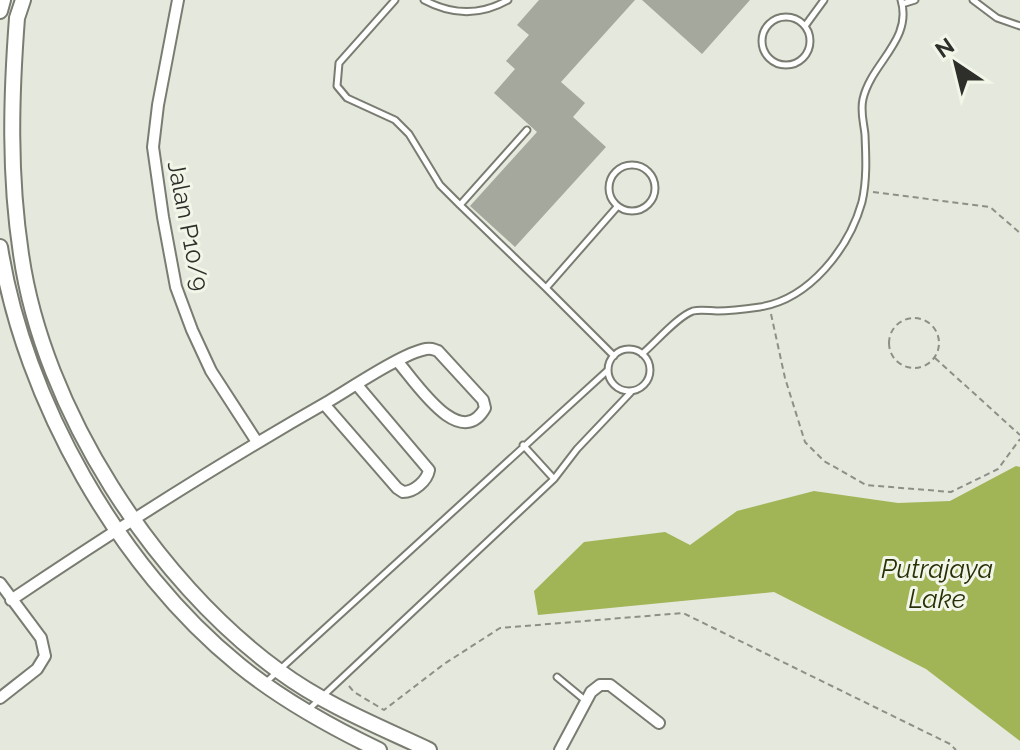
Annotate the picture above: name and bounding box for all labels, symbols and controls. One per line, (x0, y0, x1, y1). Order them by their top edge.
north arrow (916, 24, 996, 104)
text: N (930, 32, 959, 63)
street label: Jalan P10/9 (162, 159, 215, 293)
water label: Putrajaya Lake (881, 554, 993, 614)

